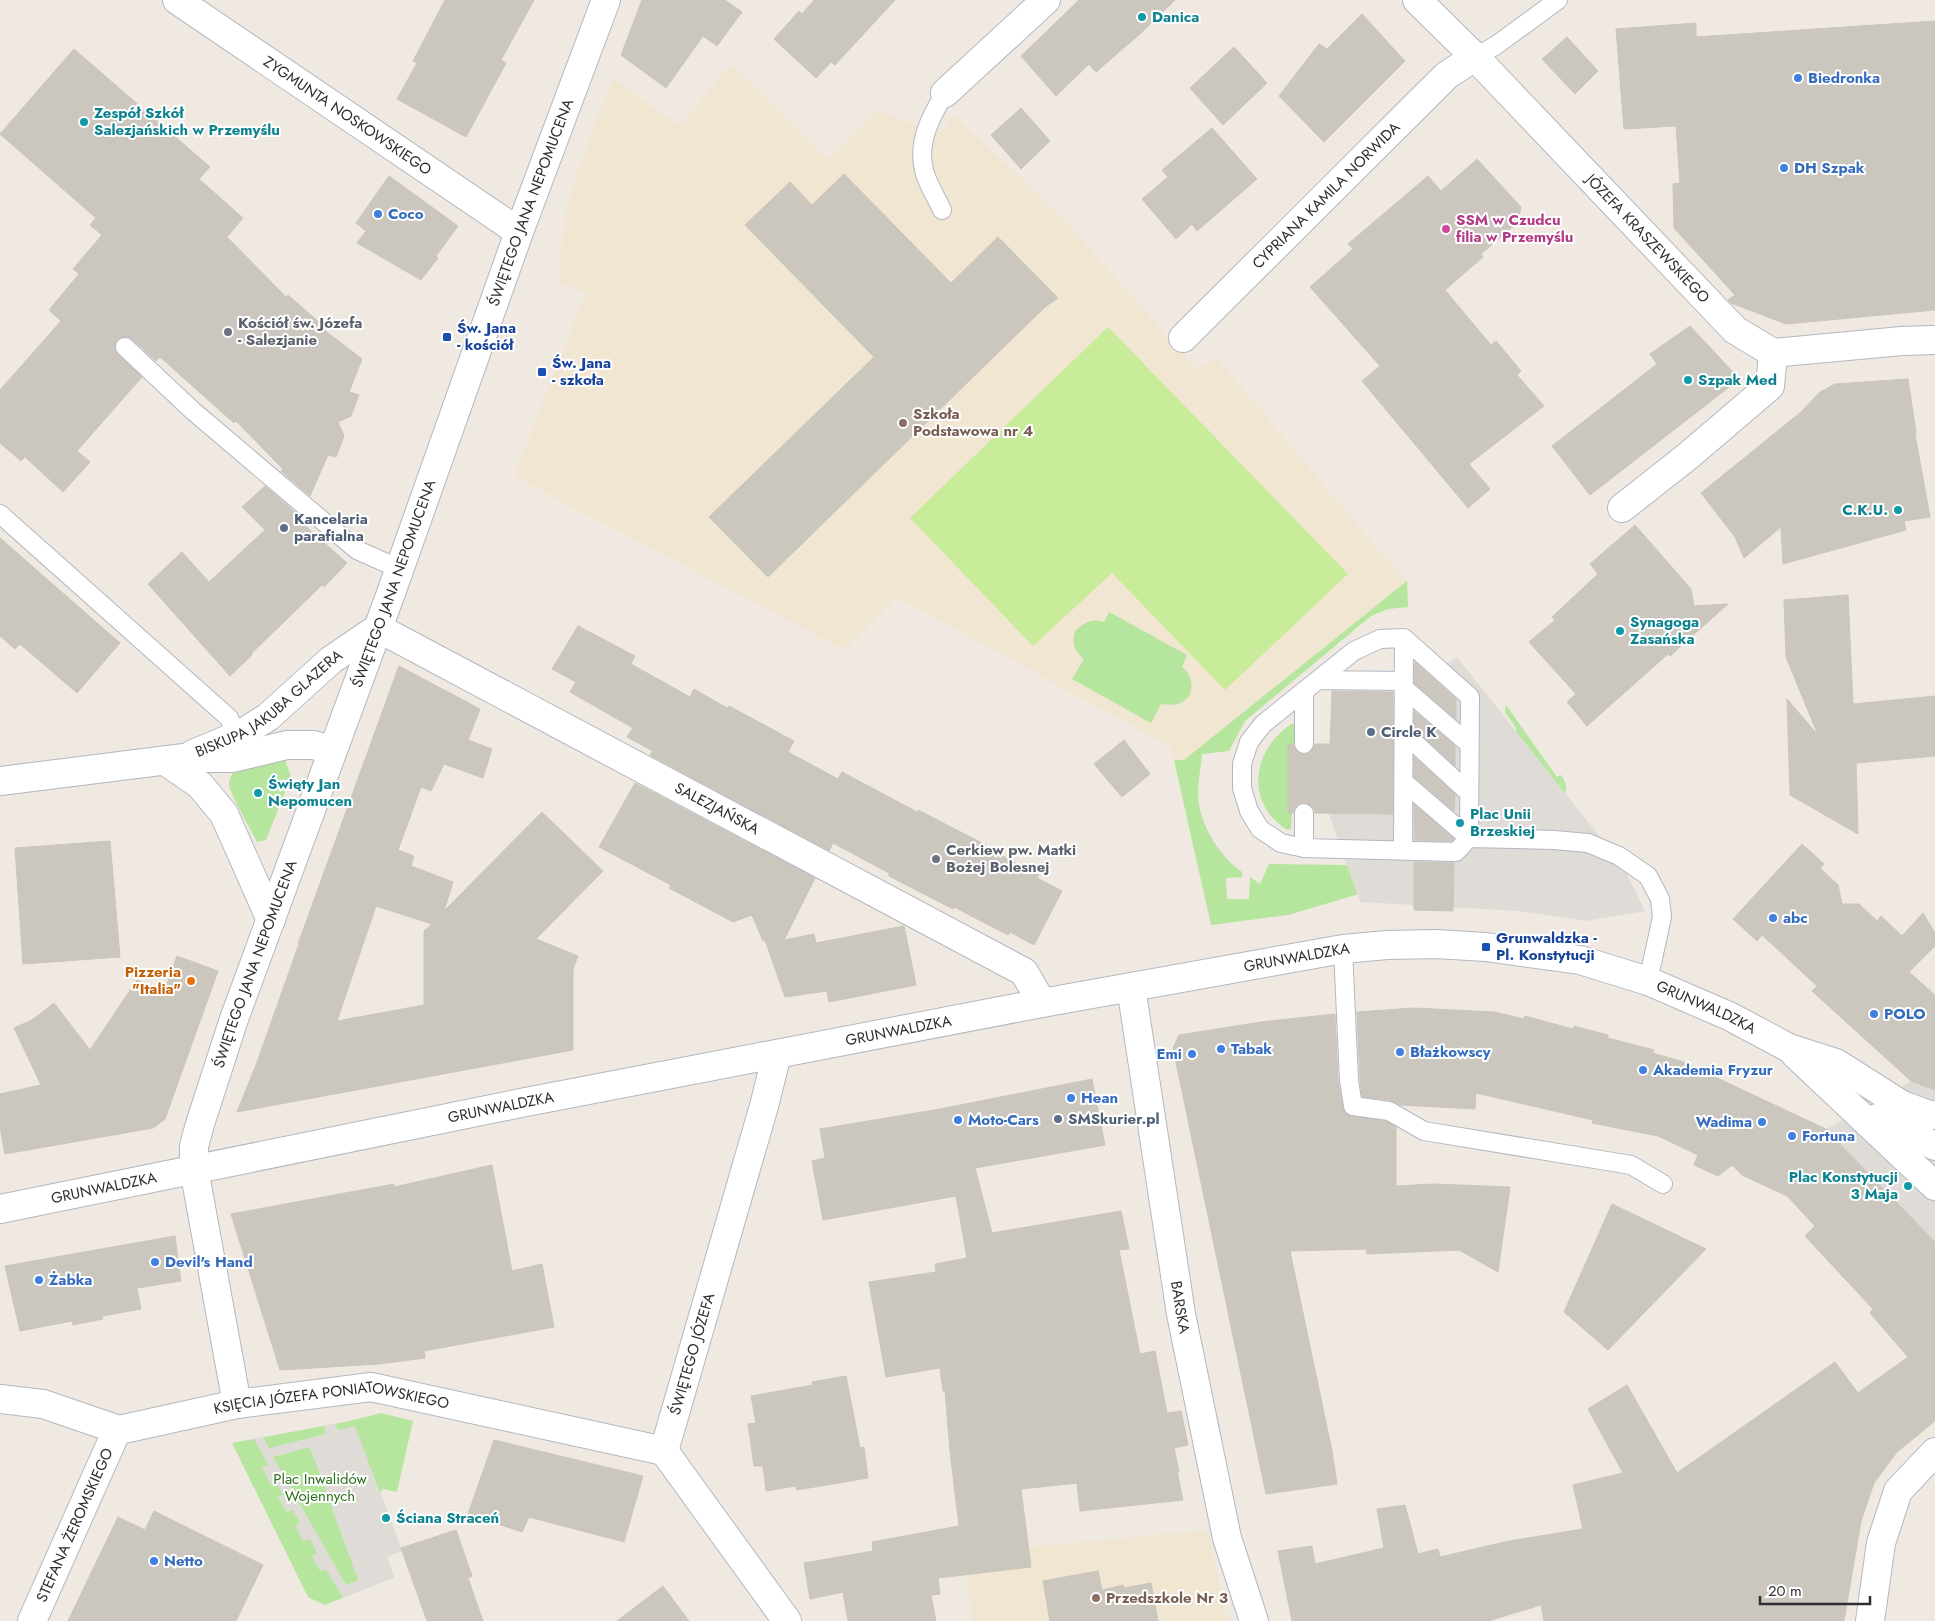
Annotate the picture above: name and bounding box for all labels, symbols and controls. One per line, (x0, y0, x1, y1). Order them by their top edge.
place label: Danica (1152, 6, 1199, 28)
marker: Danica (1136, 11, 1148, 23)
street label: ZYGMUNTA NOSKOWSKIEGO (259, 51, 436, 181)
place label: Biedronka (1808, 67, 1880, 89)
marker: Biedronka (1792, 72, 1804, 84)
street label: ŚWIĘTEGO JANA NEPOMUCENA (483, 95, 579, 309)
place label: Zespół Szkół Salezjańskich w Przemyślu (94, 102, 280, 141)
marker: Zespół Szkół Salezjańskich w Przemyślu (78, 116, 90, 128)
street label: CYPRIANA KAMILA NORWIDA (1247, 117, 1405, 274)
place label: DH Szpak (1794, 157, 1865, 179)
marker: DH Szpak (1778, 162, 1790, 174)
street label: JÓZEFA KRASZEWSKIEGO (1580, 168, 1715, 308)
place label: Coco (388, 203, 424, 225)
marker: Coco (372, 208, 384, 220)
place label: SSM w Czudcu filia w Przemyślu (1456, 209, 1573, 248)
marker: SSM w Czudcu filia w Przemyślu (1440, 223, 1452, 235)
place label: Kościół św. Józefa - Salezjanie (238, 312, 362, 351)
place label: Św. Jana - kościół (457, 317, 516, 356)
marker: Kościół św. Józefa - Salezjanie (222, 326, 234, 338)
marker: Św. Jana - kościół (441, 331, 453, 343)
place label: Św. Jana - szkoła (552, 352, 611, 391)
marker: Św. Jana - szkoła (536, 366, 548, 378)
place label: Szpak Med (1698, 369, 1777, 391)
marker: Szpak Med (1682, 374, 1694, 386)
place label: Szkoła Podstawowa nr 4 (913, 403, 1033, 442)
marker: Szkoła Podstawowa nr 4 (897, 417, 909, 429)
street label: ŚWIĘTEGO JANA NEPOMUCENA (346, 477, 441, 691)
place label: C.K.U. (1842, 499, 1888, 521)
marker: C.K.U. (1892, 504, 1904, 516)
place label: Kancelaria parafialna (294, 508, 368, 547)
marker: Kancelaria parafialna (278, 522, 290, 534)
place label: Synagoga Zasańska (1630, 611, 1699, 650)
marker: Synagoga Zasańska (1614, 625, 1626, 637)
street label: BISKUPA JAKUBA GLAZERA (192, 644, 347, 763)
place label: Circle K (1381, 721, 1437, 743)
marker: Circle K (1365, 726, 1377, 738)
place label: Święty Jan Nepomucen (268, 773, 352, 812)
street label: SALEZJAŃSKA (671, 777, 763, 840)
marker: Święty Jan Nepomucen (252, 787, 264, 799)
place label: Plac Unii Brzeskiej (1470, 803, 1535, 842)
marker: Plac Unii Brzeskiej (1454, 817, 1466, 829)
place label: Cerkiew pw. Matki Bożej Bolesnej (946, 839, 1076, 878)
marker: Cerkiew pw. Matki Bożej Bolesnej (930, 853, 942, 865)
street label: ŚWIĘTEGO JANA NEPOMUCENA (208, 857, 303, 1071)
place label: abc (1783, 907, 1808, 929)
marker: abc (1767, 912, 1779, 924)
place label: Grunwaldzka - Pl. Konstytucji (1496, 927, 1597, 966)
street label: GRUNWALDZKA (1242, 937, 1351, 978)
marker: Grunwaldzka - Pl. Konstytucji (1480, 941, 1492, 953)
place label: Pizzeria "Italia" (125, 961, 181, 1000)
marker: Pizzeria "Italia" (185, 975, 197, 987)
street label: GRUNWALDZKA (1653, 975, 1760, 1039)
place label: POLO (1884, 1003, 1925, 1025)
marker: POLO (1868, 1008, 1880, 1020)
street label: GRUNWALDZKA (844, 1010, 953, 1051)
place label: Tabak (1231, 1038, 1272, 1060)
place label: Błażkowscy (1410, 1041, 1491, 1063)
place label: Emi (1157, 1043, 1182, 1065)
marker: Tabak (1215, 1043, 1227, 1055)
marker: Błażkowscy (1394, 1046, 1406, 1058)
marker: Emi (1186, 1048, 1198, 1060)
place label: Akademia Fryzur (1652, 1059, 1774, 1081)
marker: Akademia Fryzur (1637, 1064, 1649, 1076)
street label: GRUNWALDZKA (446, 1086, 556, 1129)
place label: Hean (1081, 1087, 1118, 1109)
marker: Hean (1065, 1092, 1077, 1104)
place label: SMSkurier.pl (1068, 1108, 1160, 1130)
place label: Moto-Cars (968, 1109, 1039, 1131)
place label: Wadima (1696, 1111, 1752, 1133)
marker: SMSkurier.pl (1052, 1113, 1064, 1125)
marker: Moto-Cars (952, 1114, 964, 1126)
marker: Wadima (1756, 1116, 1768, 1128)
place label: Fortuna (1802, 1125, 1855, 1147)
marker: Fortuna (1786, 1130, 1798, 1142)
street label: GRUNWALDZKA (49, 1166, 159, 1209)
place label: Plac Konstytucji 3 Maja (1789, 1166, 1898, 1205)
marker: Plac Konstytucji 3 Maja (1902, 1180, 1914, 1192)
place label: Devil's Hand (165, 1251, 253, 1273)
marker: Devil's Hand (149, 1256, 161, 1268)
place label: Żabka (49, 1269, 92, 1291)
marker: Żabka (33, 1274, 45, 1286)
street label: BARSKA (1165, 1279, 1196, 1336)
street label: ŚWIĘTEGO JÓZEFA (664, 1290, 720, 1418)
street label: KSIĘCIA JÓZEFA PONIATOWSKIEGO (212, 1376, 451, 1420)
street label: STEFANA ŻEROMSKIEGO (31, 1444, 119, 1606)
park label: Plac Inwalidów Wojennych (273, 1468, 368, 1507)
place label: Ściana Straceń (396, 1507, 499, 1529)
marker: Ściana Straceń (380, 1512, 392, 1524)
place label: Netto (164, 1550, 203, 1572)
marker: Netto (148, 1555, 160, 1567)
scale bar (1760, 1574, 1870, 1606)
text: 20 m (1768, 1580, 1802, 1602)
place label: Przedszkole Nr 3 (1106, 1587, 1228, 1609)
marker: Przedszkole Nr 3 (1090, 1592, 1102, 1604)

